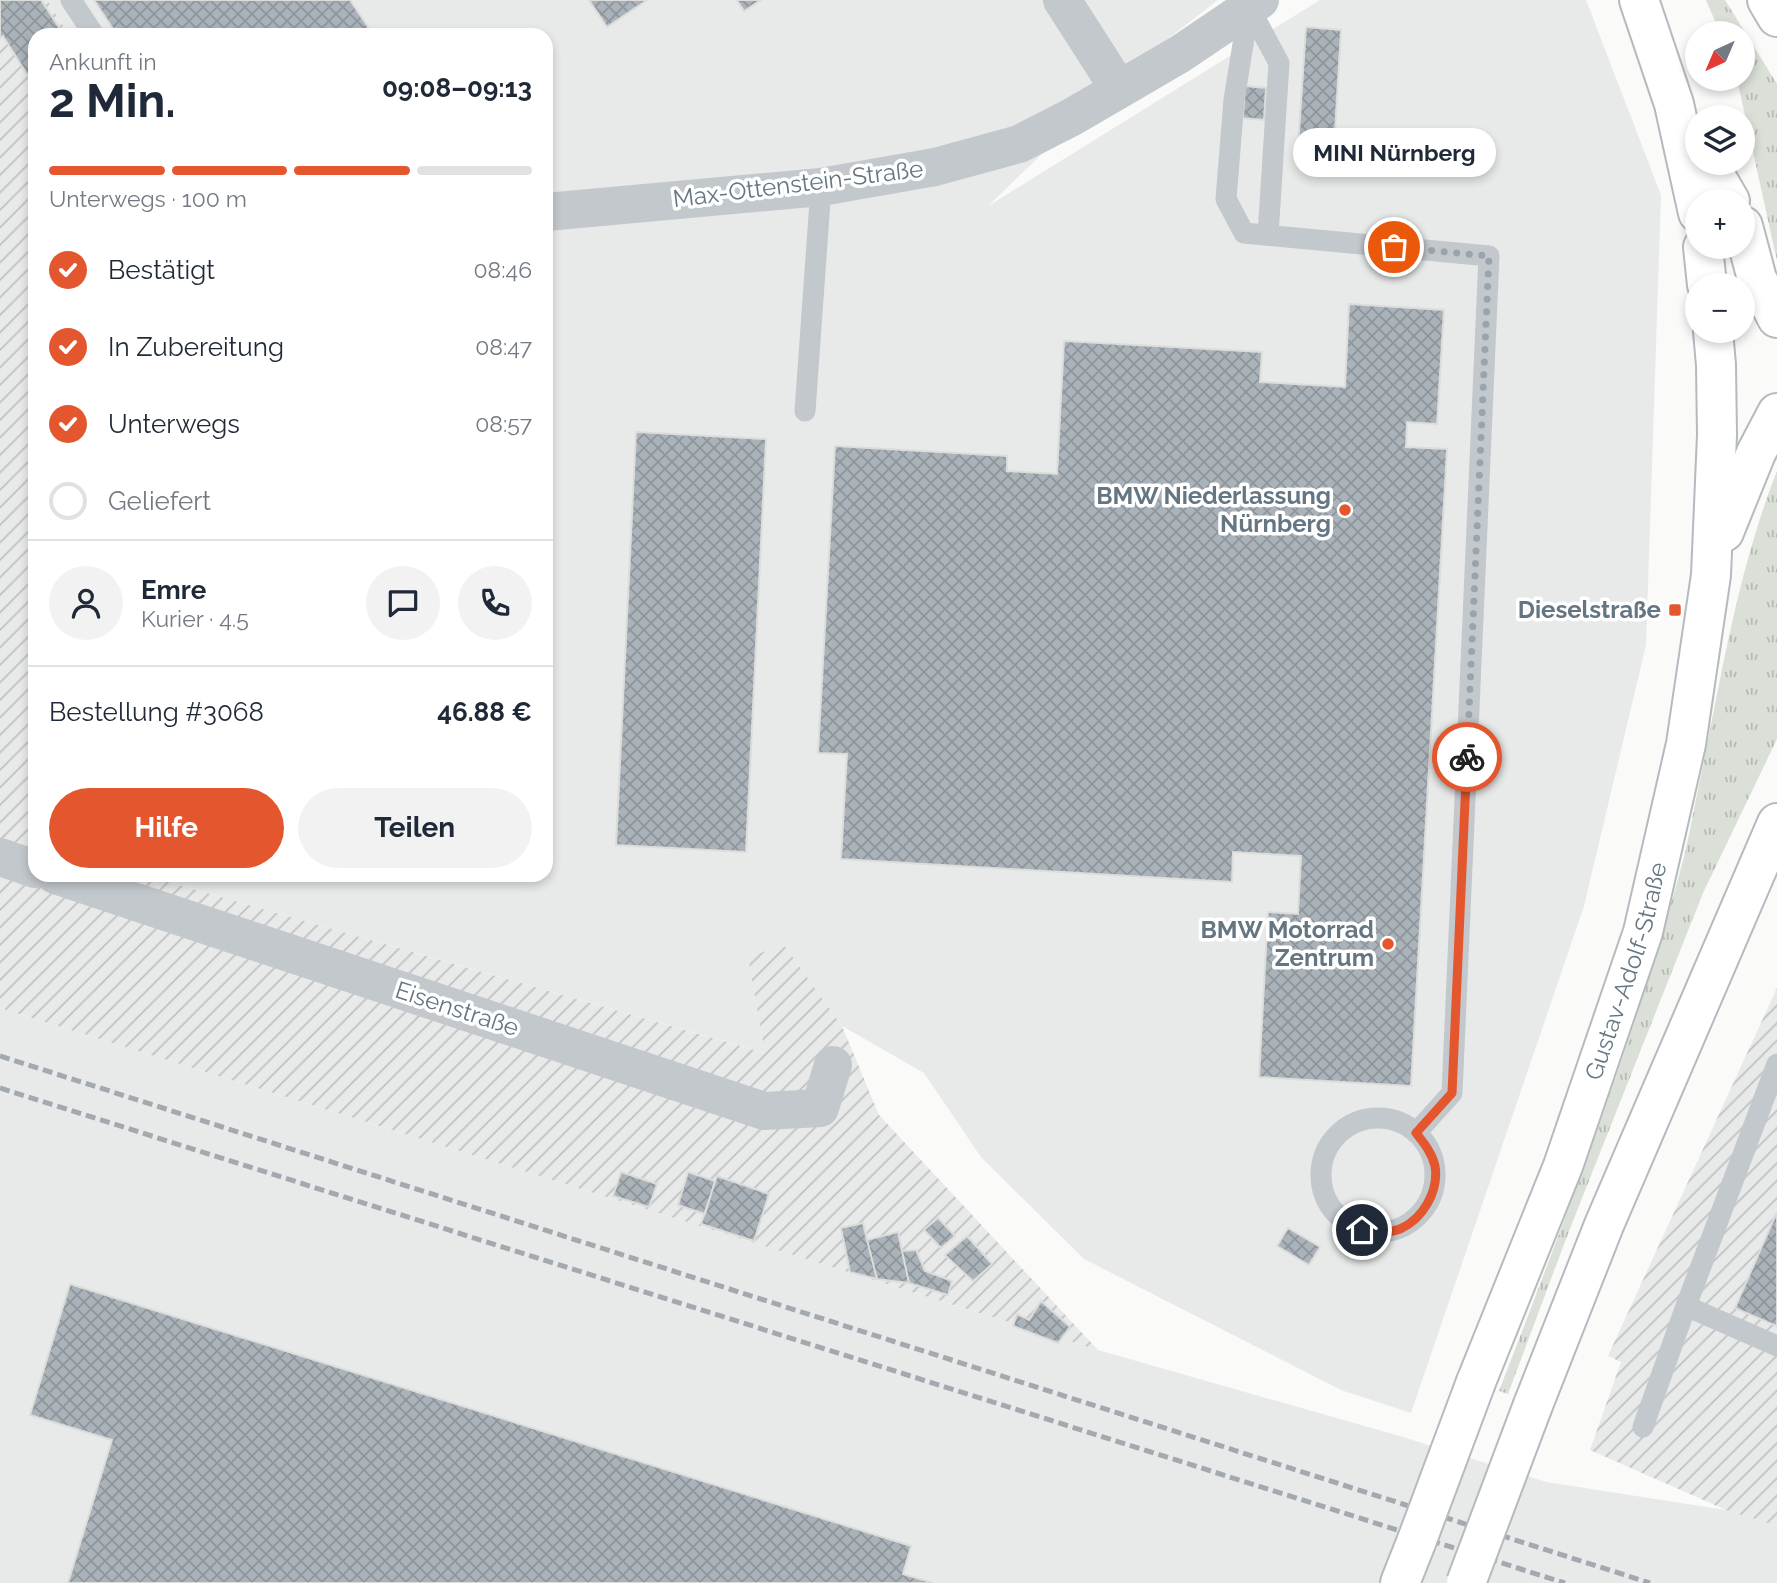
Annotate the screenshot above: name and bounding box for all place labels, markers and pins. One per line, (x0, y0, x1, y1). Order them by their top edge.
callout: MINI Nürnberg (1292, 128, 1496, 177)
pin (1364, 217, 1424, 277)
place label: BMW Niederlassung Nürnberg (1096, 481, 1331, 538)
marker: BMW Niederlassung Nürnberg (1337, 502, 1353, 518)
place label: Dieselstraße (1518, 595, 1661, 624)
marker: Dieselstraße (1667, 602, 1683, 618)
place label: BMW Motorrad Zentrum (1200, 915, 1374, 972)
marker: BMW Motorrad Zentrum (1380, 936, 1396, 952)
pin (1332, 1200, 1392, 1260)

